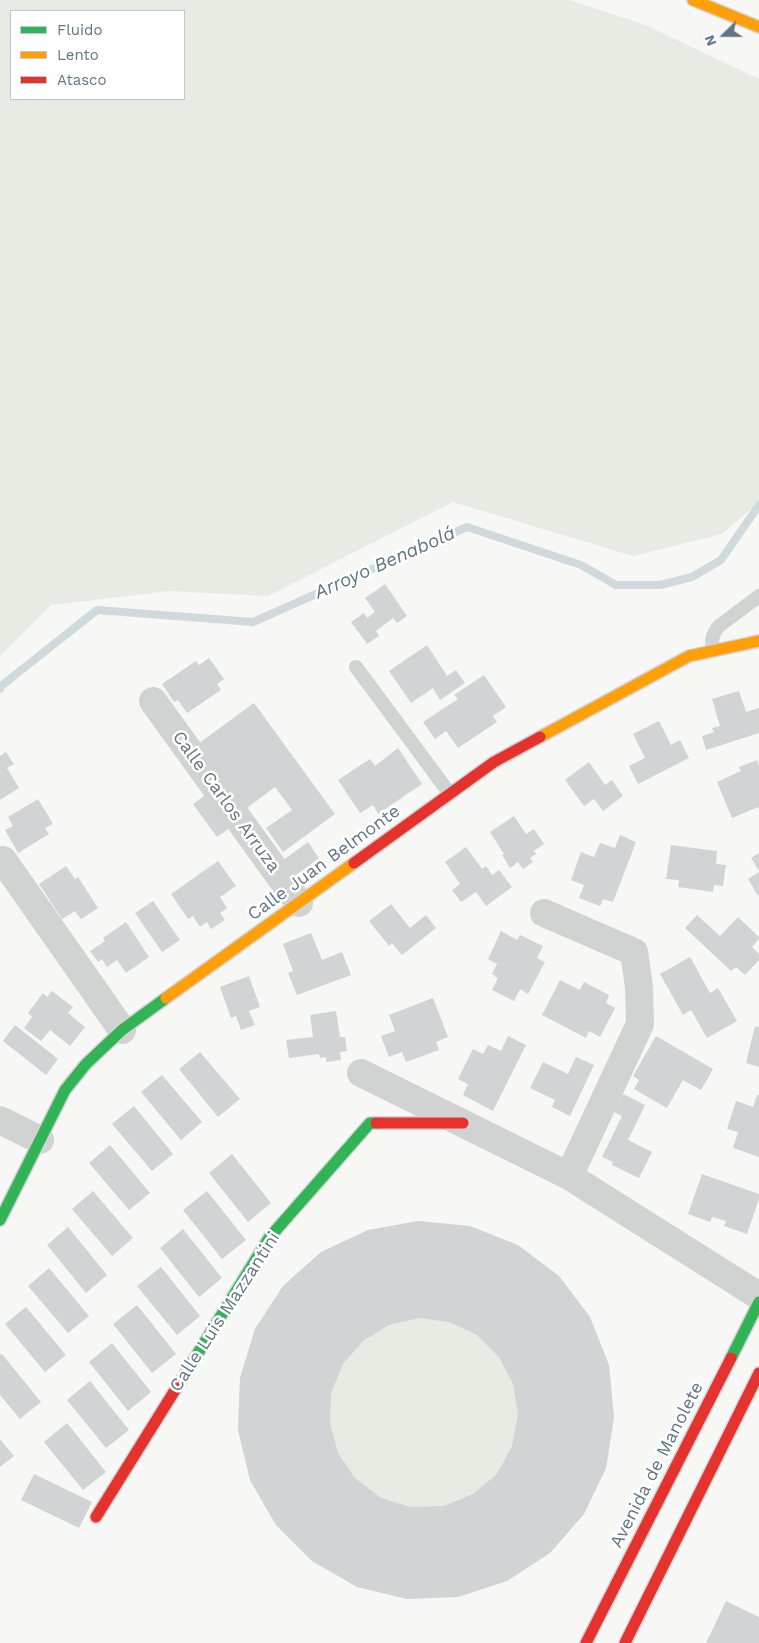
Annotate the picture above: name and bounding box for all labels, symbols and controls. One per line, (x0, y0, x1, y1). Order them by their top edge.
legend (10, 10, 185, 100)
north arrow (699, 10, 749, 60)
text: Fluido (57, 21, 102, 39)
text: N (701, 33, 719, 48)
text: Lento (57, 46, 99, 64)
text: Atasco (57, 71, 106, 89)
water label: Arroyo Benabolá (311, 522, 459, 604)
street label: Calle Carlos Arruza (167, 727, 285, 877)
street label: Calle Juan Belmonte (244, 800, 404, 926)
street label: Calle Luis Mazzantini (165, 1228, 285, 1396)
street label: Avenida de Manolete (606, 1378, 708, 1552)

